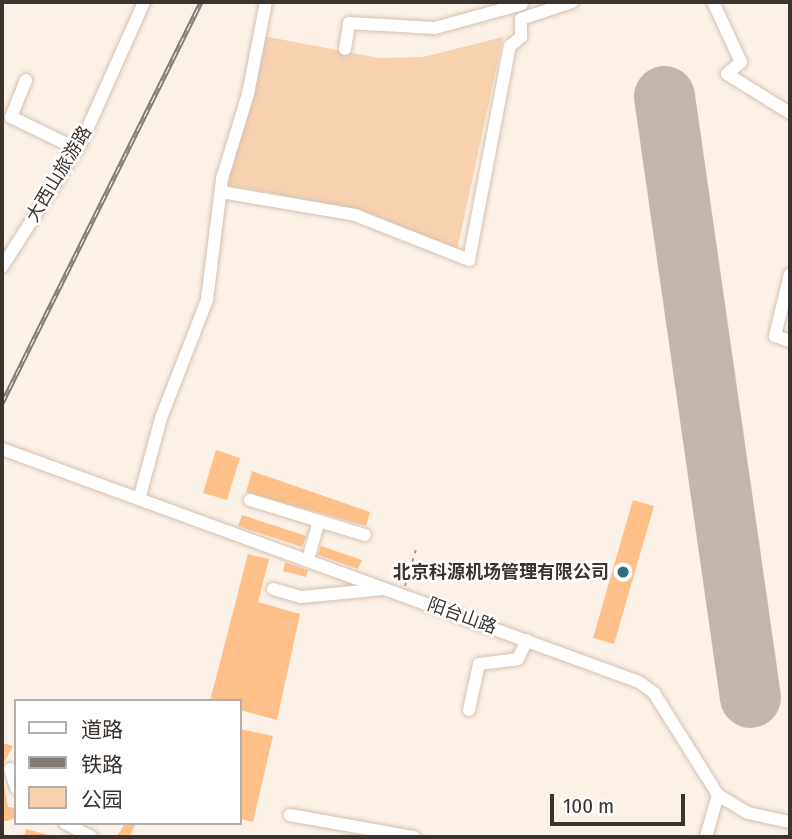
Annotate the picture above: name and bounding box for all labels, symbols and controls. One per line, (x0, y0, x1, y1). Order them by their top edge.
street label: 大西山旅游路 (22, 122, 96, 226)
place label: 北京科源机场管理有限公司 (393, 561, 609, 583)
marker: 北京科源机场管理有限公司 (615, 564, 631, 580)
street label: 阳台山路 (424, 594, 500, 638)
legend (14, 699, 242, 825)
text: 道路 (81, 717, 123, 743)
text: 铁路 (81, 752, 123, 778)
scale bar (554, 780, 689, 824)
text: 公园 (81, 787, 123, 813)
text: 100 m (563, 793, 614, 819)

